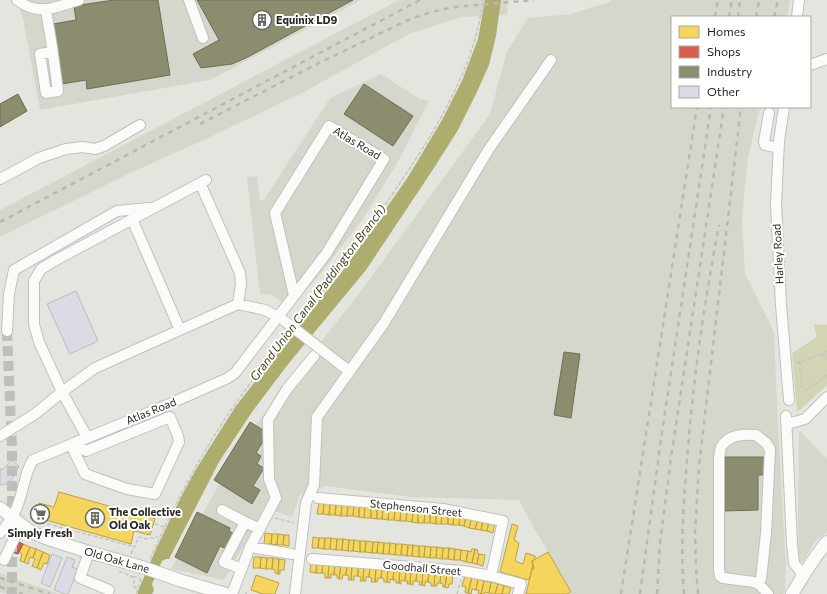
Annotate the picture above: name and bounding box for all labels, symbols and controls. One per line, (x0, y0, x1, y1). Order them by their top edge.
building icon: Equinix LD9 (251, 9, 273, 31)
place label: Equinix LD9 (276, 13, 338, 26)
legend (671, 16, 811, 108)
text: Homes (707, 24, 745, 38)
text: Shops (707, 44, 741, 58)
text: Industry (707, 64, 752, 78)
text: Other (707, 84, 740, 98)
street label: Atlas Road (331, 123, 383, 162)
water label: Grand Union Canal (Paddington Branch) (246, 201, 388, 383)
street label: Harley Road (769, 224, 786, 284)
street label: Atlas Road (124, 395, 178, 426)
street label: Stephenson Street (369, 496, 463, 519)
supermarket icon: Simply Fresh (29, 503, 51, 525)
place label: The Collective Old Oak (109, 505, 181, 531)
building icon: The Collective Old Oak (84, 507, 106, 529)
place label: Simply Fresh (8, 526, 72, 539)
street label: Old Oak Lane (83, 544, 151, 575)
street label: Goodhall Street (382, 558, 462, 577)

